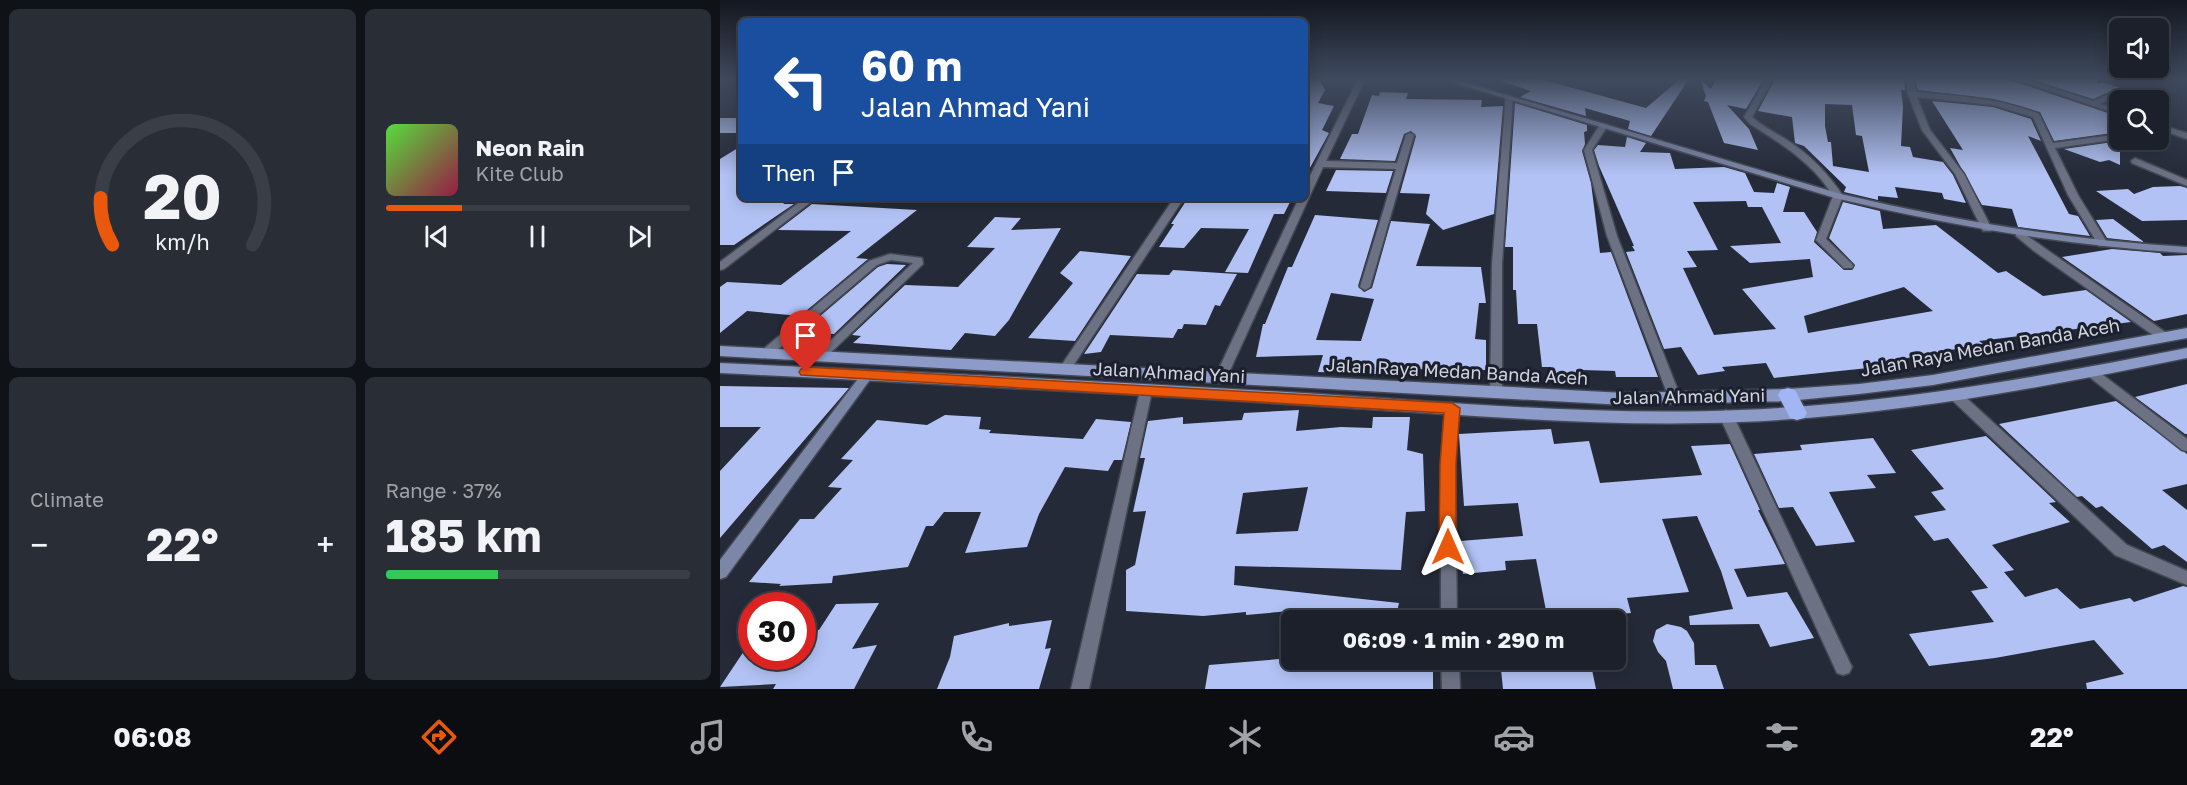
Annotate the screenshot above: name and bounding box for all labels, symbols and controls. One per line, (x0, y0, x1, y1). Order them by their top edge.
map controls (2109, 18, 2169, 150)
button: sound (2109, 18, 2169, 78)
text: 60 m (861, 40, 962, 90)
icon: left (762, 42, 840, 120)
button: search (2109, 90, 2169, 150)
text: Jalan Ahmad Yani (861, 91, 1090, 123)
text: Neon Rain (476, 134, 584, 161)
icon: arrive (827, 156, 860, 189)
text: 20 (143, 159, 222, 234)
text: Then (762, 159, 815, 186)
text: Kite Club (476, 161, 564, 185)
icon: previous (420, 220, 453, 253)
icon: pause (521, 220, 554, 253)
icon: next (623, 220, 656, 253)
text: km/h (155, 230, 210, 256)
pin (780, 310, 831, 372)
street label: Jalan Raya Medan Banda Aceh (1859, 313, 2121, 381)
icon: arrive (789, 319, 822, 352)
street label: Jalan Raya Medan Banda Aceh (1325, 353, 1589, 389)
street label: Jalan Ahmad Yani (1092, 357, 1246, 387)
street label: Jalan Ahmad Yani (1613, 384, 1765, 408)
text: Range · 37% (386, 478, 502, 502)
text: Climate (30, 487, 104, 511)
text: 185 km (386, 508, 542, 562)
position arrow (1416, 515, 1480, 579)
text: 22° (146, 517, 218, 571)
text: − (30, 525, 48, 564)
text: + (316, 525, 334, 564)
speed limit sign: 30 (738, 592, 816, 670)
text: 06:09 · 1 min · 290 m (1343, 626, 1564, 653)
icon: directions (418, 716, 460, 758)
icon: music (687, 716, 729, 758)
icon: phone (955, 716, 997, 758)
icon: climate (1224, 716, 1266, 758)
icon: car (1493, 716, 1535, 758)
icon: filters (1761, 716, 1803, 758)
text: 06:08 (113, 721, 192, 753)
text: 22° (2030, 721, 2074, 753)

